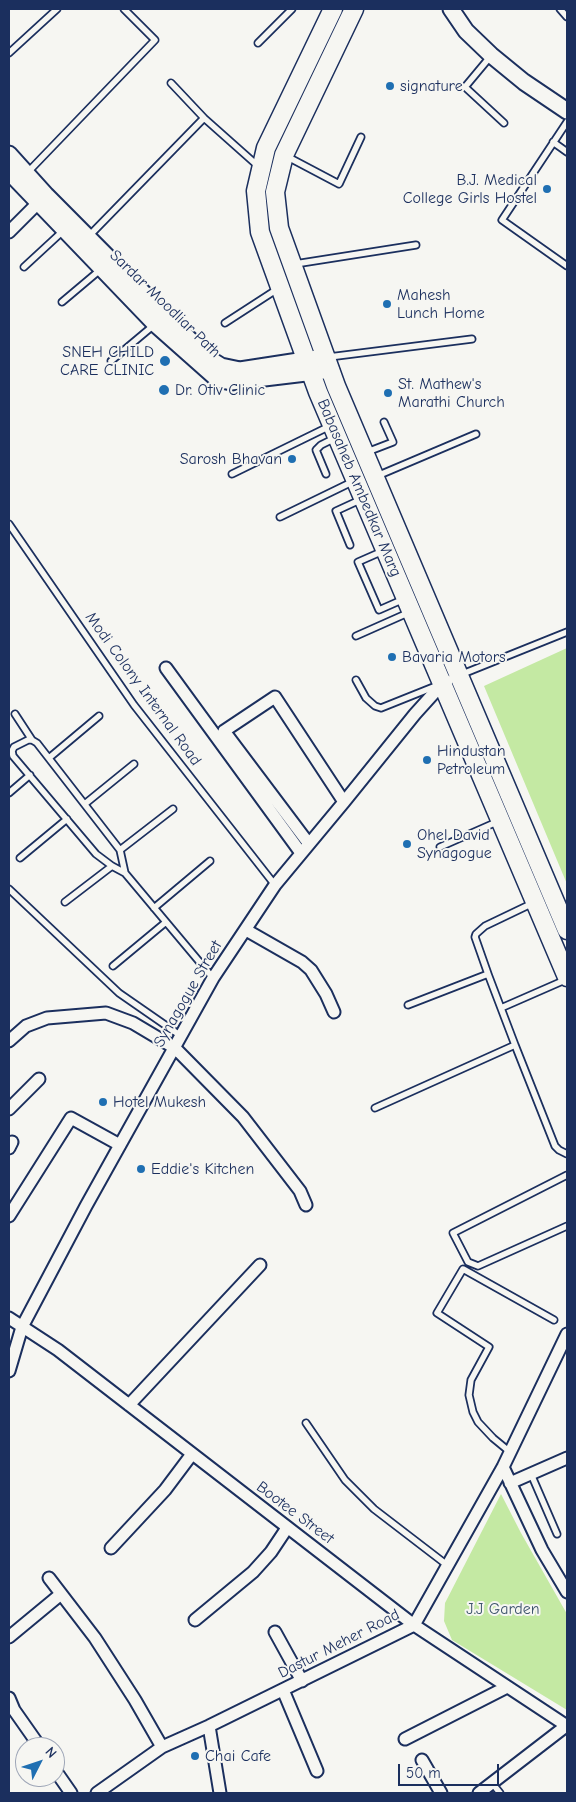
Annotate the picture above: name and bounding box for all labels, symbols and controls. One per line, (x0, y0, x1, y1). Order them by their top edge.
place label: signature (400, 76, 463, 96)
marker: signature (384, 80, 396, 92)
place label: B.J. Medical College Girls Hostel (403, 170, 537, 208)
marker: B.J. Medical College Girls Hostel (541, 183, 553, 195)
street label: Sardar Moodliar Path (105, 246, 225, 362)
place label: Mahesh Lunch Home (397, 285, 485, 323)
marker: Mahesh Lunch Home (381, 298, 393, 310)
place label: SNEH CHILD CARE CLINIC (60, 342, 154, 380)
marker: SNEH CHILD CARE CLINIC (158, 354, 172, 368)
place label: St. Mathew's Marathi Church (398, 374, 505, 412)
place label: Dr. Otiv Clinic (175, 380, 265, 400)
marker: Dr. Otiv Clinic (157, 383, 171, 397)
marker: St. Mathew's Marathi Church (382, 387, 394, 399)
street label: Babasaheb Ambedkar Marg (313, 396, 405, 580)
place label: Sarosh Bhavan (180, 449, 282, 469)
marker: Sarosh Bhavan (286, 453, 298, 465)
street label: Modi Colony Internal Road (81, 609, 205, 769)
place label: Bavaria Motors (402, 647, 506, 667)
marker: Bavaria Motors (386, 651, 398, 663)
place label: Hindustan Petroleum (437, 741, 506, 779)
marker: Hindustan Petroleum (421, 754, 433, 766)
place label: Ohel David Synagogue (417, 825, 492, 863)
marker: Ohel David Synagogue (401, 838, 413, 850)
street label: Synagogue Street (150, 937, 226, 1051)
place label: Hotel Mukesh (113, 1092, 206, 1112)
marker: Hotel Mukesh (97, 1096, 109, 1108)
place label: Eddie's Kitchen (151, 1159, 254, 1179)
marker: Eddie's Kitchen (135, 1163, 147, 1175)
street label: Bootee Street (252, 1478, 338, 1548)
park label: J.J Garden (466, 1599, 540, 1619)
street label: Dastur Meher Road (275, 1605, 403, 1683)
north arrow (15, 1737, 65, 1787)
text: N (42, 1743, 60, 1762)
place label: Chai Cafe (205, 1746, 271, 1766)
marker: Chai Cafe (189, 1750, 201, 1762)
scale bar (401, 1754, 502, 1786)
text: 50 m (406, 1764, 441, 1782)

